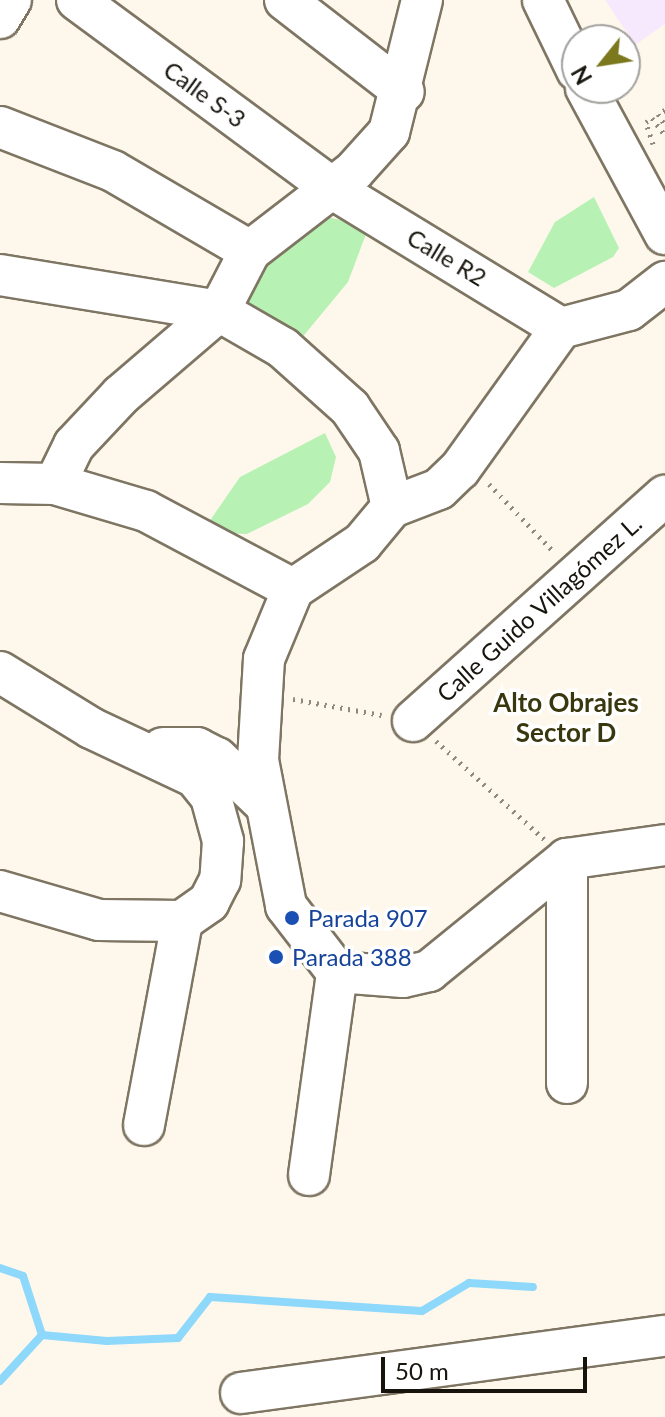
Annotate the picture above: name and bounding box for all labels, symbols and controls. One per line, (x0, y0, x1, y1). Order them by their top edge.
north arrow (561, 24, 641, 104)
street label: Calle S-3 (159, 55, 251, 133)
text: N (566, 61, 597, 89)
street label: Calle R2 (402, 222, 492, 292)
street label: Calle Guido Villagómez L. (430, 508, 648, 708)
district label: Alto Obrajes Sector D (493, 687, 639, 748)
place label: Parada 907 (308, 904, 428, 932)
marker: Parada 907 (283, 909, 301, 927)
place label: Parada 388 (292, 943, 412, 971)
marker: Parada 388 (267, 948, 285, 966)
scale bar (385, 1341, 591, 1391)
text: 50 m (395, 1356, 449, 1385)

